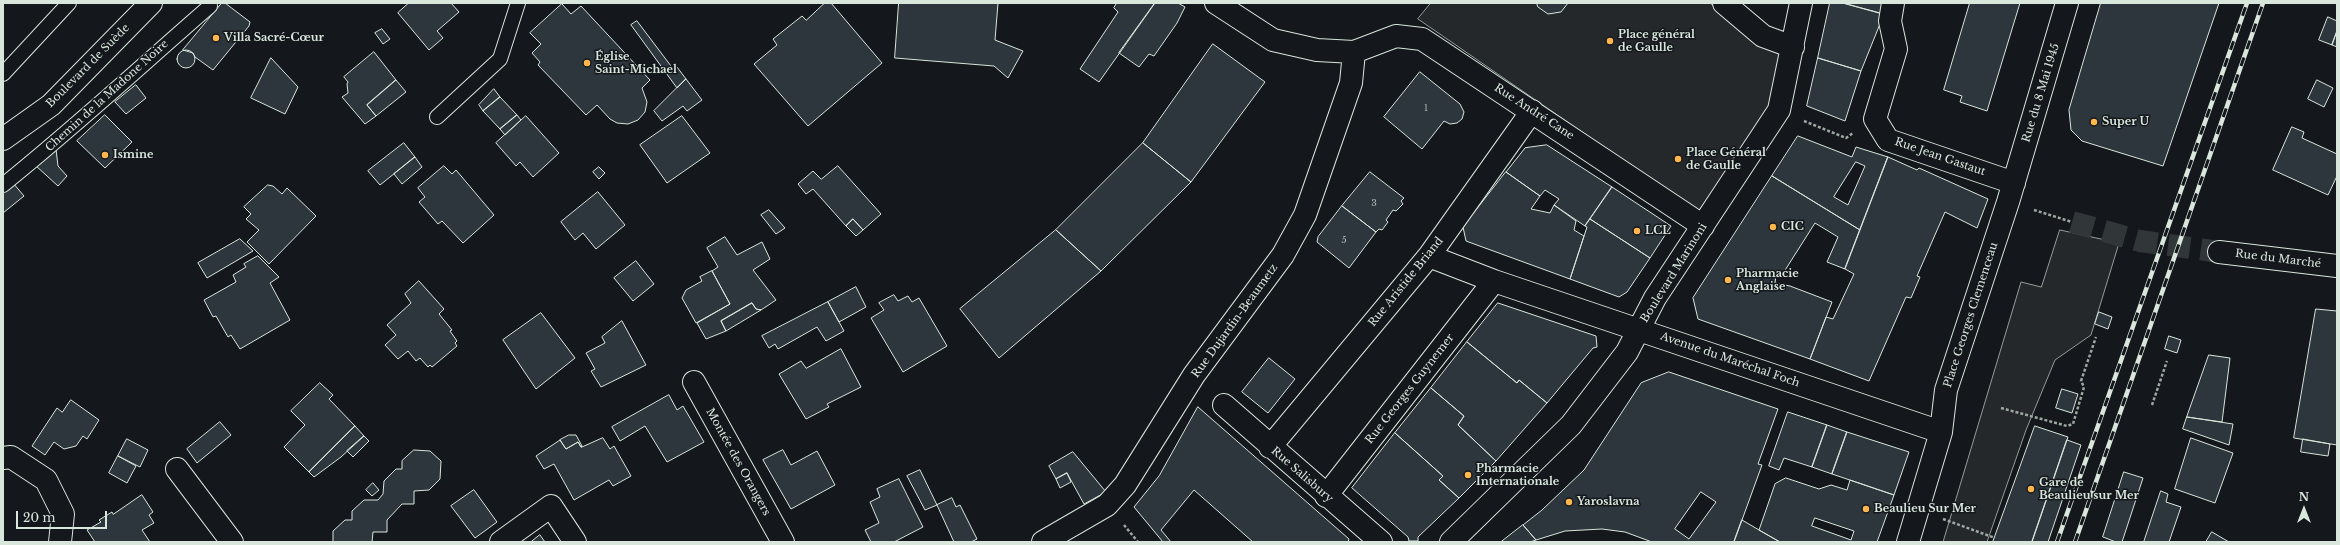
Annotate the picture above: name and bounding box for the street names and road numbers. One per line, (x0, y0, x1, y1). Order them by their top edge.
street label: Boulevard de Suède (44, 22, 132, 110)
street label: Chemin de la Madone Noire (43, 37, 171, 155)
street label: Rue du 8 Mai 1945 (2020, 42, 2062, 144)
street label: Rue André Cane (1492, 81, 1576, 143)
street label: Rue Jean Gastaut (1893, 135, 1987, 179)
street label: Boulevard Marinoni (1638, 221, 1710, 325)
street label: Rue Aristide Briand (1366, 235, 1446, 329)
street label: Place Georges Clemenceau (1941, 241, 2001, 389)
street label: Rue du Marché (2234, 247, 2322, 271)
street label: Rue Dujardin-Beaumetz (1189, 262, 1281, 380)
street label: Avenue du Maréchal Foch (1659, 330, 1801, 390)
street label: Rue Georges Guynemer (1363, 331, 1457, 447)
street label: Montée des Orangers (703, 406, 773, 518)
street label: Rue Salisbury (1268, 444, 1336, 506)

